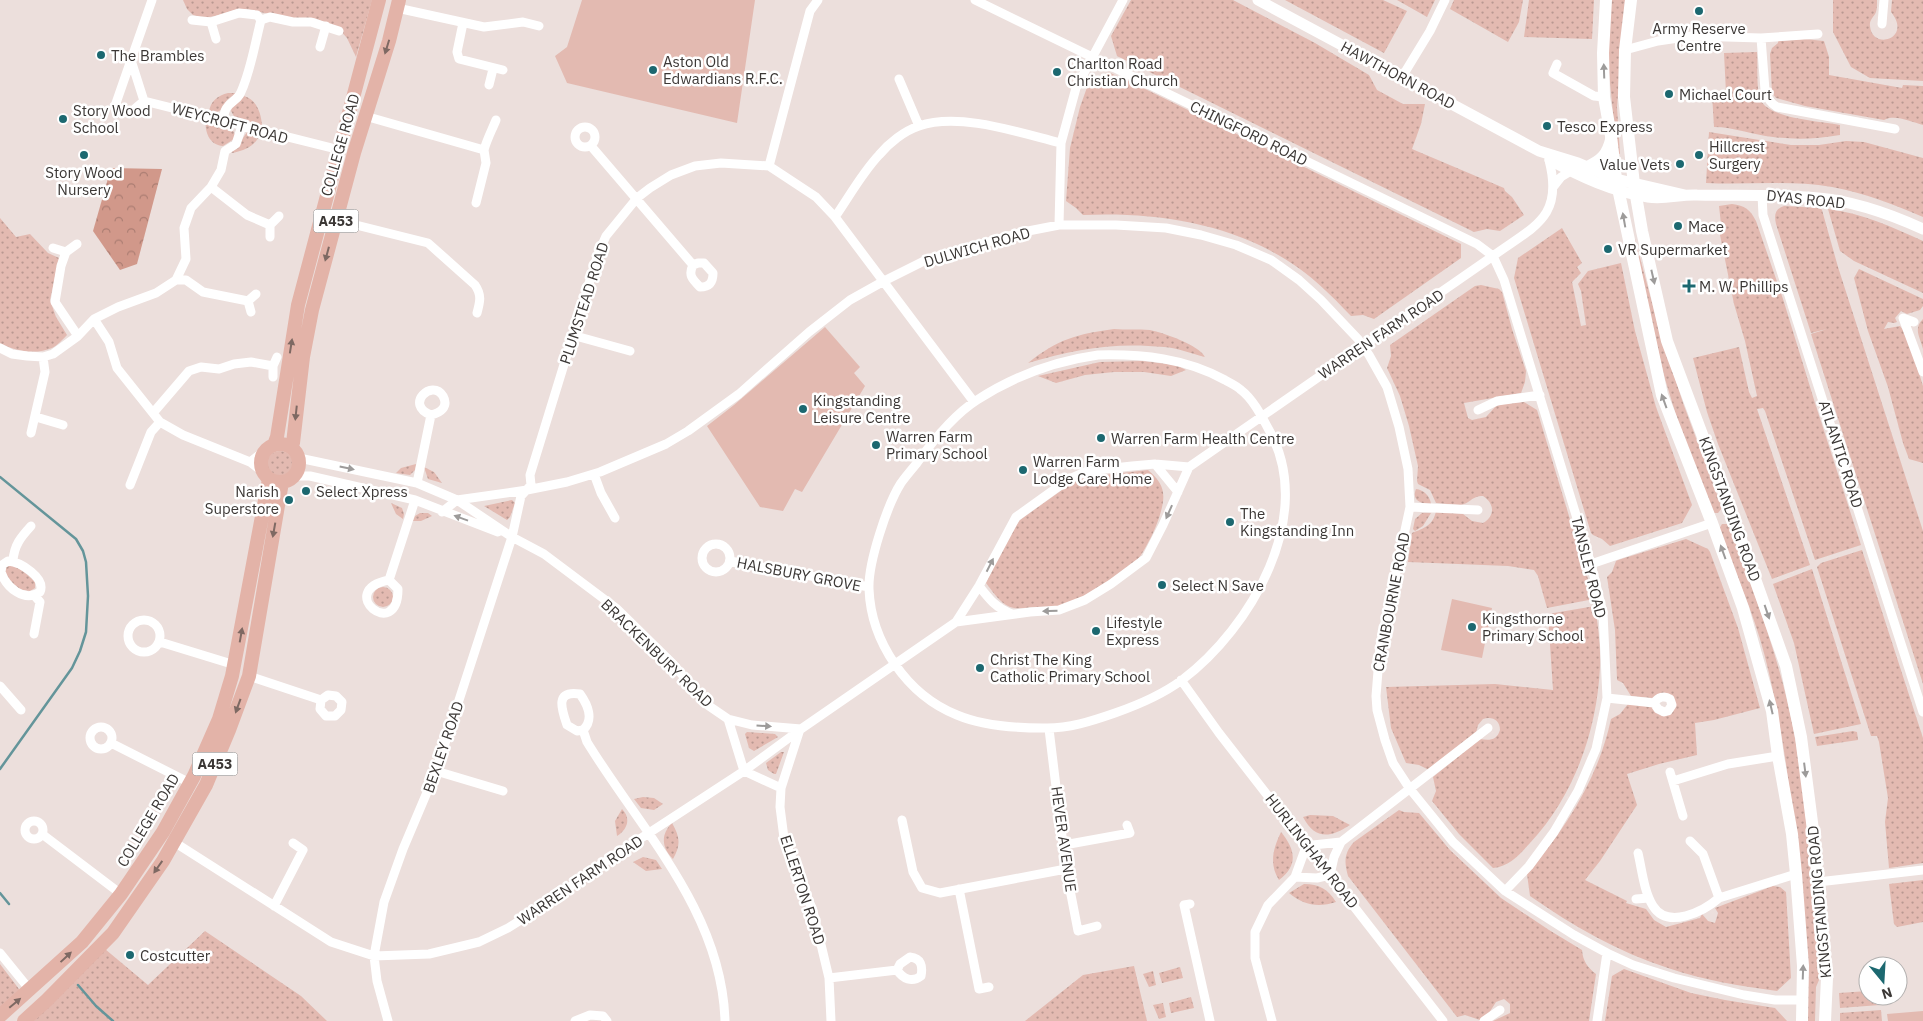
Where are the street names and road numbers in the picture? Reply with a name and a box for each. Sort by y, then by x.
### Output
street label: HAWTHORN ROAD [1338,37,1458,113]
street label: COLLEGE ROAD [316,92,364,198]
street label: CHINGFORD ROAD [1187,96,1311,170]
street label: WEYCROFT ROAD [170,98,290,148]
street label: DYAS ROAD [1766,185,1846,213]
road number: A453 [314,210,358,232]
street label: DULWICH ROAD [922,223,1032,271]
street label: PLUMSTEAD ROAD [555,240,613,366]
street label: WARREN FARM ROAD [1315,285,1447,383]
street label: ATLANTIC ROAD [1815,398,1867,510]
street label: KINGSTANDING ROAD [1695,434,1765,584]
street label: TANSLEY ROAD [1567,514,1611,620]
street label: CRANBOURNE ROAD [1368,531,1414,673]
street label: HALSBURY GROVE [735,553,863,595]
street label: BRACKENBURY ROAD [597,595,717,711]
street label: BEXLEY ROAD [418,699,468,795]
road number: A453 [192,752,238,776]
street label: COLLEGE ROAD [113,770,183,870]
street label: HEVER AVENUE [1047,785,1081,893]
street label: HURLINGHAM ROAD [1261,790,1363,912]
street label: KINGSTANDING ROAD [1803,825,1835,979]
street label: WARREN FARM ROAD [514,831,646,929]
street label: ELLERTON ROAD [776,833,830,947]

